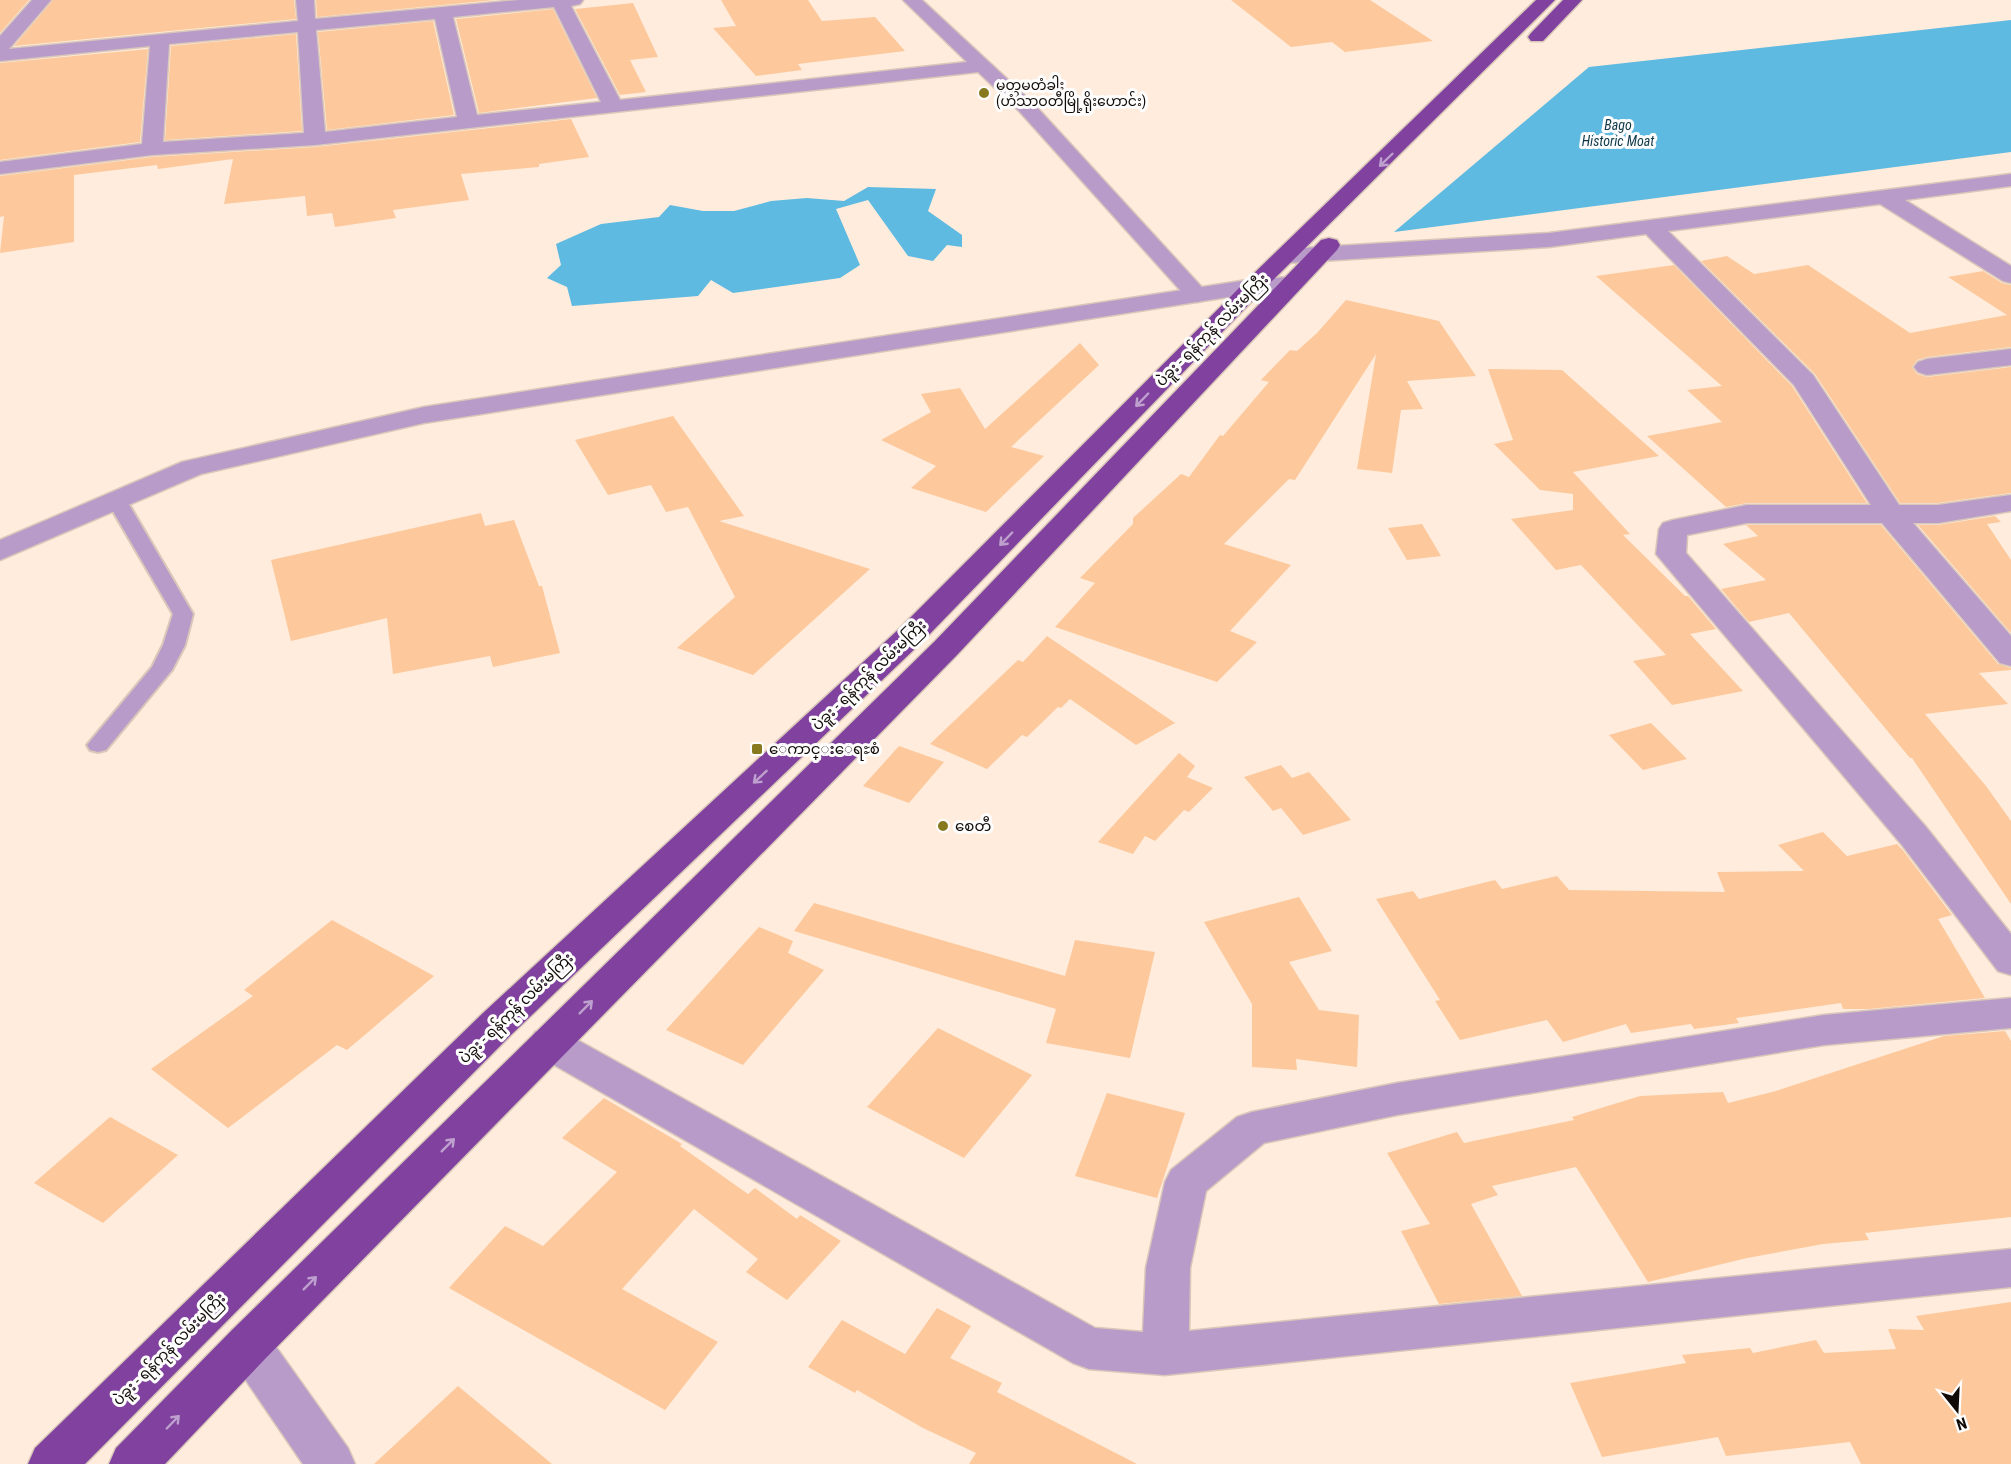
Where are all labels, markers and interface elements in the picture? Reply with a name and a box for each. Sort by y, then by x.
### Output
place label: မုတ္တမတံခါး (ဟံသာဝတီမြို့ရိုးဟောင်း) [996,75,1146,113]
marker: မုတ္တမတံခါး (ဟံသာဝတီမြို့ရိုးဟောင်း) [977,86,991,100]
water label: Bago Historic Moat [1582,117,1655,149]
one-way arrow [1378,152,1393,167]
street label: ပဲခူး - ရန်ကုန် လမ်းမကြီး [1151,269,1274,392]
one-way arrow [1135,392,1150,407]
one-way arrow [998,532,1013,547]
street label: ပဲခူး - ရန်ကုန် လမ်းမကြီး [808,615,932,736]
place label: ေကာင္းေရႊစံ [769,740,880,761]
marker: ေကာင္းေရႊစံ [750,742,764,756]
one-way arrow [753,770,768,784]
place label: စေတီ [955,816,991,835]
marker: စေတီ [936,819,950,833]
street label: ပဲခူး - ရန်ကုန် လမ်းမကြီး [455,948,579,1069]
one-way arrow [578,1000,593,1015]
one-way arrow [440,1137,455,1152]
one-way arrow [302,1275,317,1290]
street label: ပဲခူး - ရန်ကုန် လမ်းမကြီး [108,1288,231,1411]
north arrow [1927,1380,1987,1440]
text: N [1954,1413,1969,1434]
one-way arrow [166,1414,180,1429]

